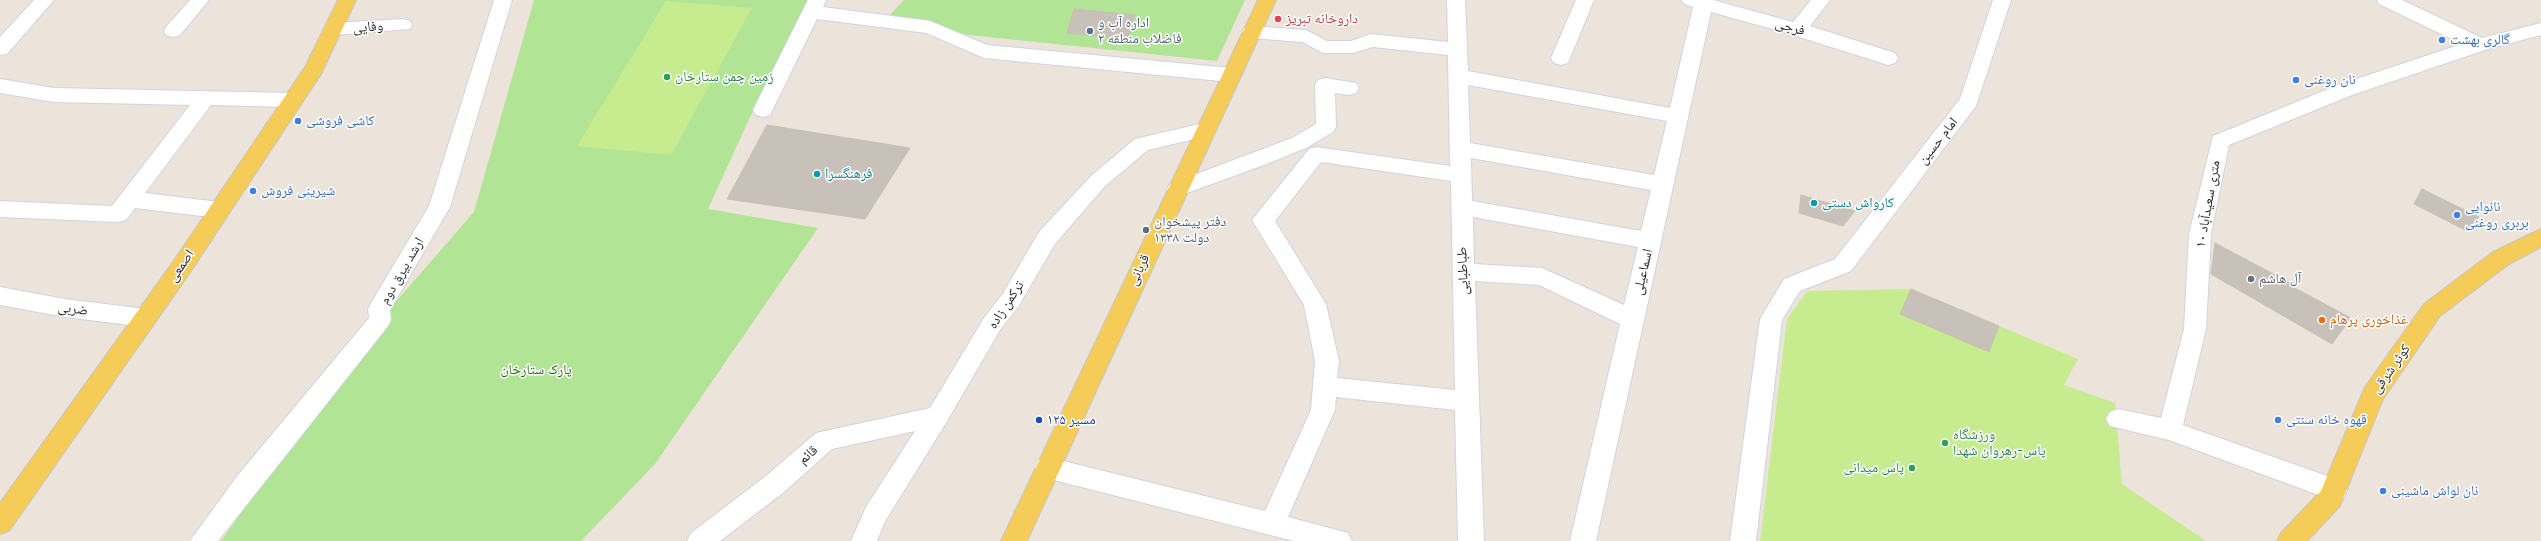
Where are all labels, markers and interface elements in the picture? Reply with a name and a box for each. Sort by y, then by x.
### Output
place label: داروخانه تبریز [1286,11,1358,27]
marker: داروخانه تبریز [1273,14,1283,24]
place label: اداره آب و فاضلاب منطقه ۲ [1098,15,1182,48]
street label: فرجی [1773,15,1807,39]
street label: وفایی [352,18,384,36]
marker: اداره آب و فاضلاب منطقه ۲ [1085,26,1095,36]
place label: گالری بهشت [2450,32,2510,48]
marker: گالری بهشت [2437,35,2447,45]
place label: زمین چمن ستارخان [675,69,774,85]
marker: زمین چمن ستارخان [662,72,672,82]
place label: نان روغنی [2304,72,2356,88]
marker: نان روغنی [2291,75,2301,85]
place label: کاشی فروشی [306,113,375,129]
street label: امام حسین [1914,114,1962,168]
marker: کاشی فروشی [293,116,303,126]
street label: ۱۰ متری سعیدآباد [2192,159,2224,249]
place label: فرهنگسرا [825,166,872,182]
marker: فرهنگسرا [812,169,822,179]
place label: شیرینی فروش [261,183,335,199]
marker: شیرینی فروش [248,186,258,196]
place label: کارواش دستی [1822,195,1894,211]
marker: کارواش دستی [1809,198,1819,208]
place label: نانوایی بربری روغنی [2465,199,2529,232]
marker: نانوایی بربری روغنی [2452,210,2462,220]
place label: دفتر پیشخوان دولت ۱۳۳۸ [1154,214,1226,246]
marker: دفتر پیشخوان دولت ۱۳۳۸ [1141,225,1151,235]
street label: ارشد بیرق دوم [376,235,428,307]
street label: اصمعی [164,247,198,285]
street label: طباطبایی [1454,247,1472,295]
street label: اسماعیلی [1630,247,1656,297]
street label: قربانی [1125,252,1153,288]
place label: آل هاشم [2259,271,2301,287]
marker: آل هاشم [2246,274,2256,284]
street label: ترکمن زاده [984,278,1028,332]
street label: ضربی [57,299,89,319]
place label: غذاخوری پرهام [2330,312,2408,328]
marker: غذاخوری پرهام [2317,315,2327,325]
street label: کوثر شرقی [2368,341,2414,397]
park label: پارک ستارخان [500,362,572,378]
place label: مسیر ۱۲۵ [1047,412,1096,428]
place label: قهوه خانه سنتی [2286,412,2367,428]
marker: مسیر ۱۲۵ [1034,415,1044,425]
marker: قهوه خانه سنتی [2273,415,2283,425]
place label: ورزشگاه پاس-رهروان شهدا [1953,427,2046,460]
marker: ورزشگاه پاس-رهروان شهدا [1940,438,1950,448]
street label: قائم [795,442,821,468]
place label: پاس میدانی [1843,460,1904,476]
marker: پاس میدانی [1907,463,1917,473]
place label: نان لواش ماشینی [2391,483,2478,499]
marker: نان لواش ماشینی [2378,486,2388,496]

